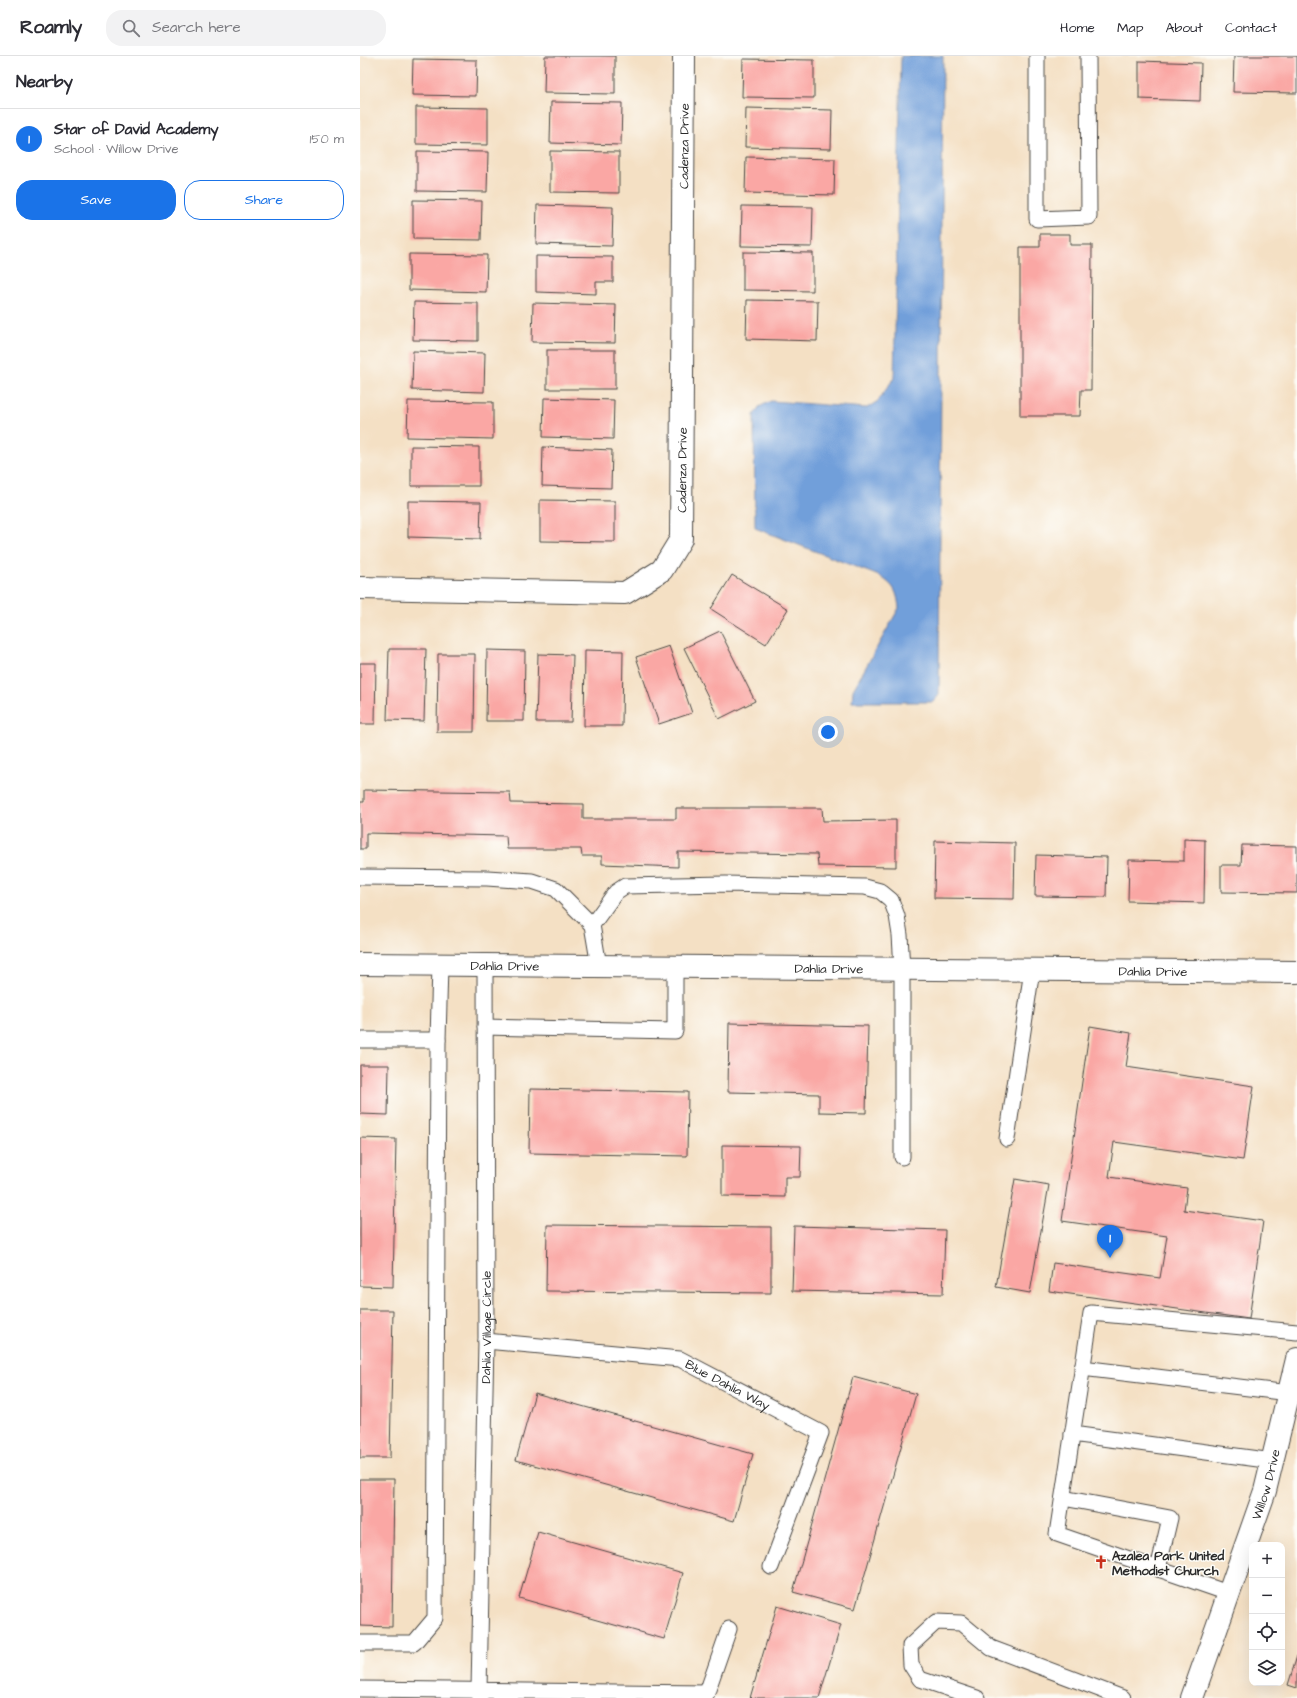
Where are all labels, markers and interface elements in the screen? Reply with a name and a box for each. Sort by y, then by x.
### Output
search box [106,10,386,46]
text: Roamly [20,14,82,41]
icon: search [120,17,142,39]
text: Search here [152,17,241,38]
text: Home [1060,18,1095,38]
text: Map [1117,18,1143,38]
text: About [1165,18,1203,38]
text: Contact [1225,18,1277,38]
text: Nearby [16,70,73,94]
street label: Cadenza Drive [675,103,694,189]
text: Star of David Academy [54,119,219,140]
text: 1 [28,130,30,148]
text: 150 m [310,130,344,148]
text: School · Willow Drive [54,140,179,158]
button: Save [16,180,176,220]
button: Share [184,180,344,220]
street label: Cadenza Drive [673,427,692,513]
your location [818,722,838,742]
street label: Dahlia Drive [471,957,539,976]
street label: Dahlia Drive [795,960,863,978]
street label: Dahlia Drive [1119,962,1187,981]
pin: 1 [1097,1225,1123,1258]
street label: Dahlia Village Circle [477,1271,497,1384]
street label: Blue Dahlia Way [682,1355,773,1416]
street label: Willow Drive [1248,1447,1285,1522]
map controls [1249,1542,1285,1686]
button: + [1249,1542,1285,1578]
place label: Azalea Park United Methodist Church [1112,1547,1225,1580]
church icon: Azalea Park United Methodist Church [1093,1554,1109,1570]
button: − [1249,1578,1285,1614]
button: locate [1249,1614,1285,1650]
button: layers [1249,1650,1285,1686]

